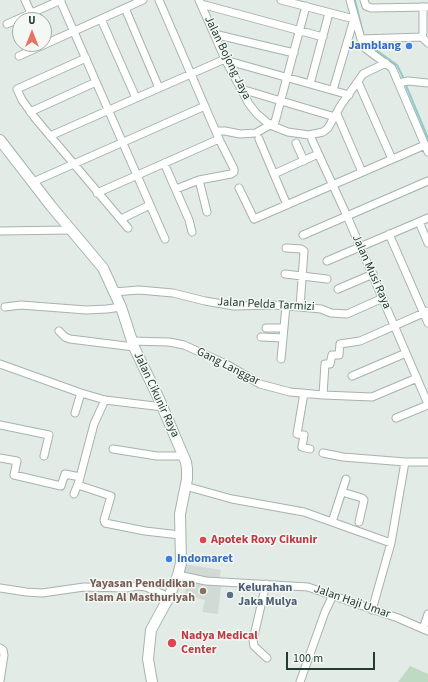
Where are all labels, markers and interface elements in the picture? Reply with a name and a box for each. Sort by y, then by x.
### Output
north arrow [12,12,52,52]
text: U [28,13,36,28]
street label: Jalan Bojong Jaya [201,14,253,102]
place label: Jamblang [348,39,401,53]
marker: Jamblang [404,41,414,51]
street label: Jalan Musi Raya [348,233,394,311]
street label: Jalan Pelda Tarmizi [217,295,315,315]
street label: Gang Langgar [194,345,262,389]
street label: Jalan Cikunir Raya [130,350,182,440]
place label: Apotek Roxy Cikunir [211,533,317,547]
marker: Apotek Roxy Cikunir [198,535,208,545]
place label: Indomaret [177,552,233,566]
marker: Indomaret [164,554,174,564]
place label: Yayasan Pendidikan Islam Al Masthuriyah [85,577,195,605]
place label: Kelurahan Jaka Mulya [238,581,297,609]
street label: Jalan Haji Umar [312,582,392,622]
marker: Yayasan Pendidikan Islam Al Masthuriyah [198,586,208,596]
marker: Kelurahan Jaka Mulya [225,590,235,600]
place label: Nadya Medical Center [181,629,258,657]
marker: Nadya Medical Center [166,637,178,649]
scale bar [288,644,377,670]
text: 100 m [293,650,323,667]

